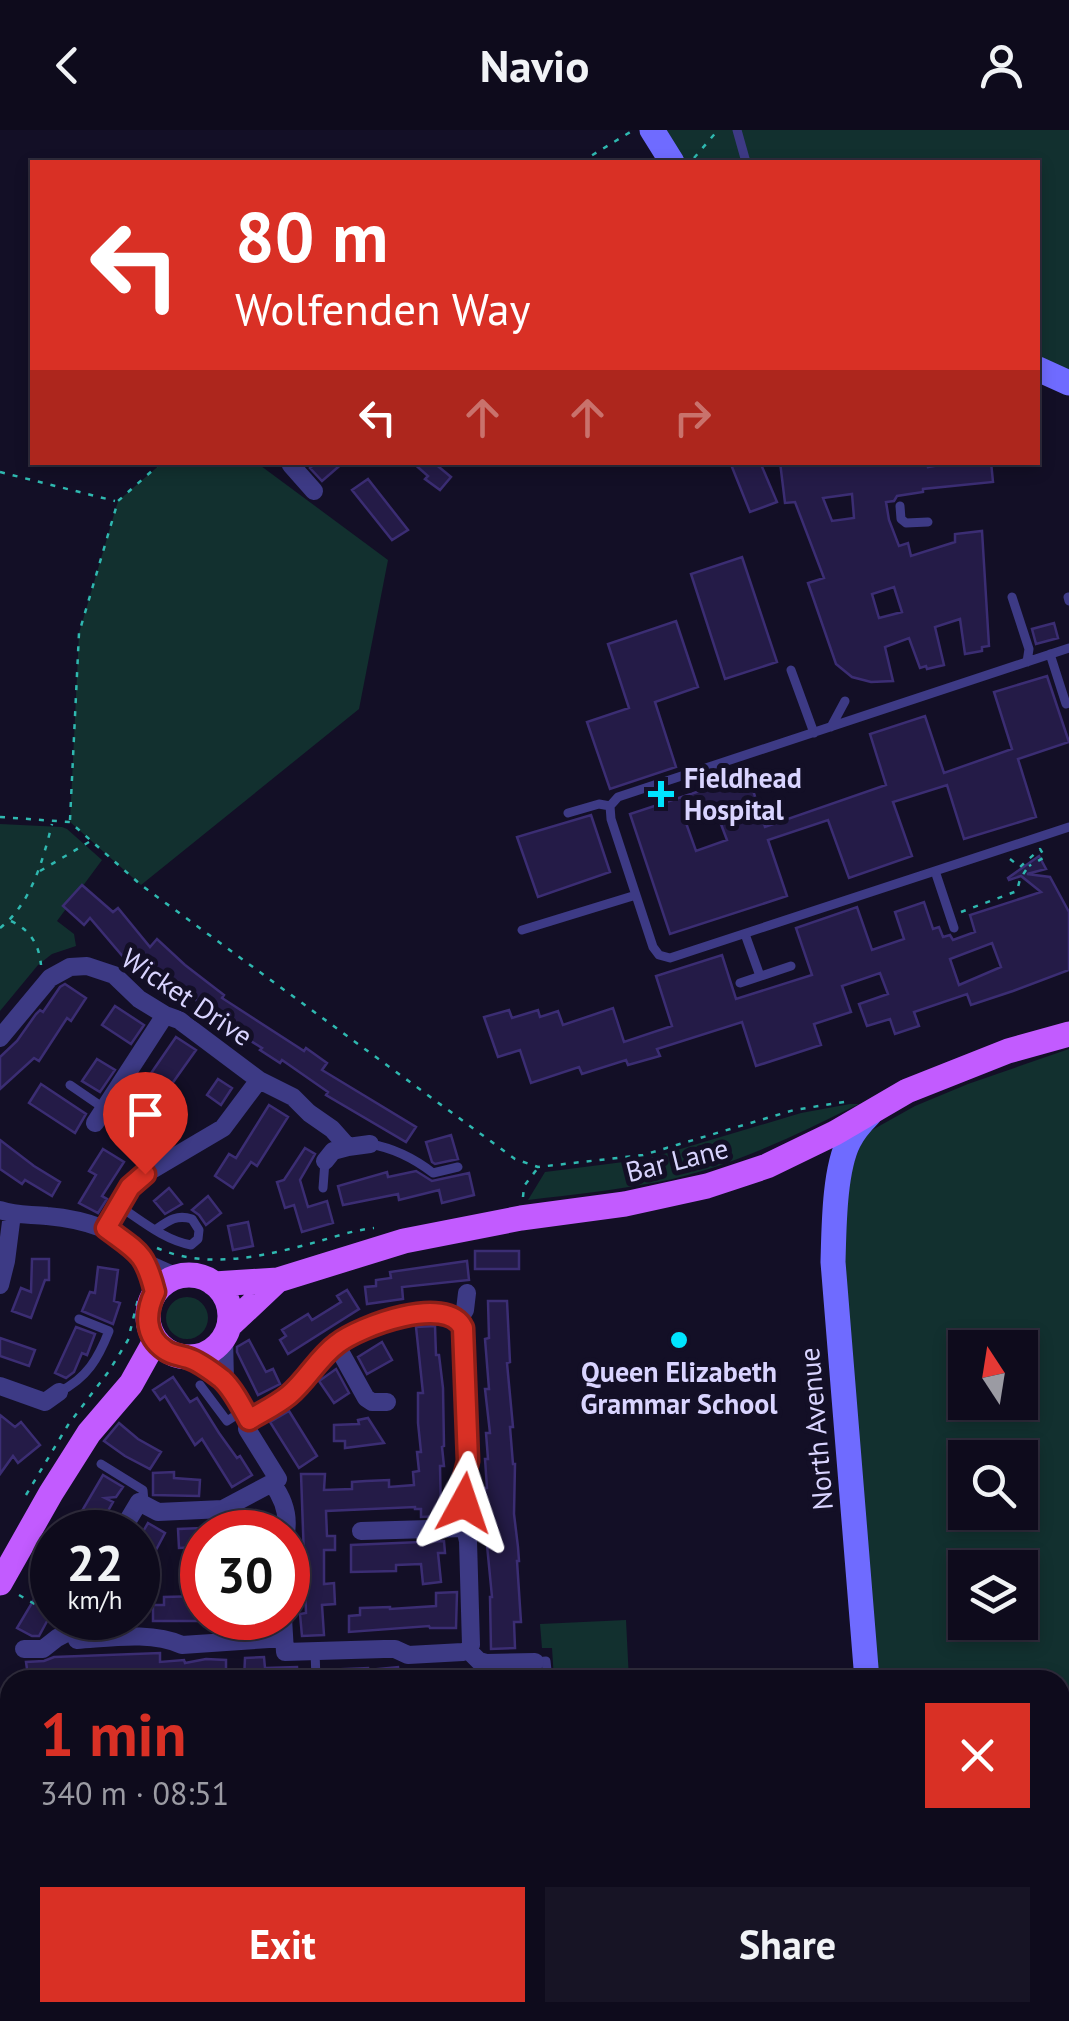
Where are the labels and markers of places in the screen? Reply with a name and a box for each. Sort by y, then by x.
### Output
place label: Fieldhead Hospital [684,759,802,828]
marker: Fieldhead Hospital [648,781,674,807]
pin [103,1072,188,1175]
marker: Queen Elizabeth Grammar School [668,1329,690,1351]
place label: Queen Elizabeth Grammar School [580,1353,778,1422]

